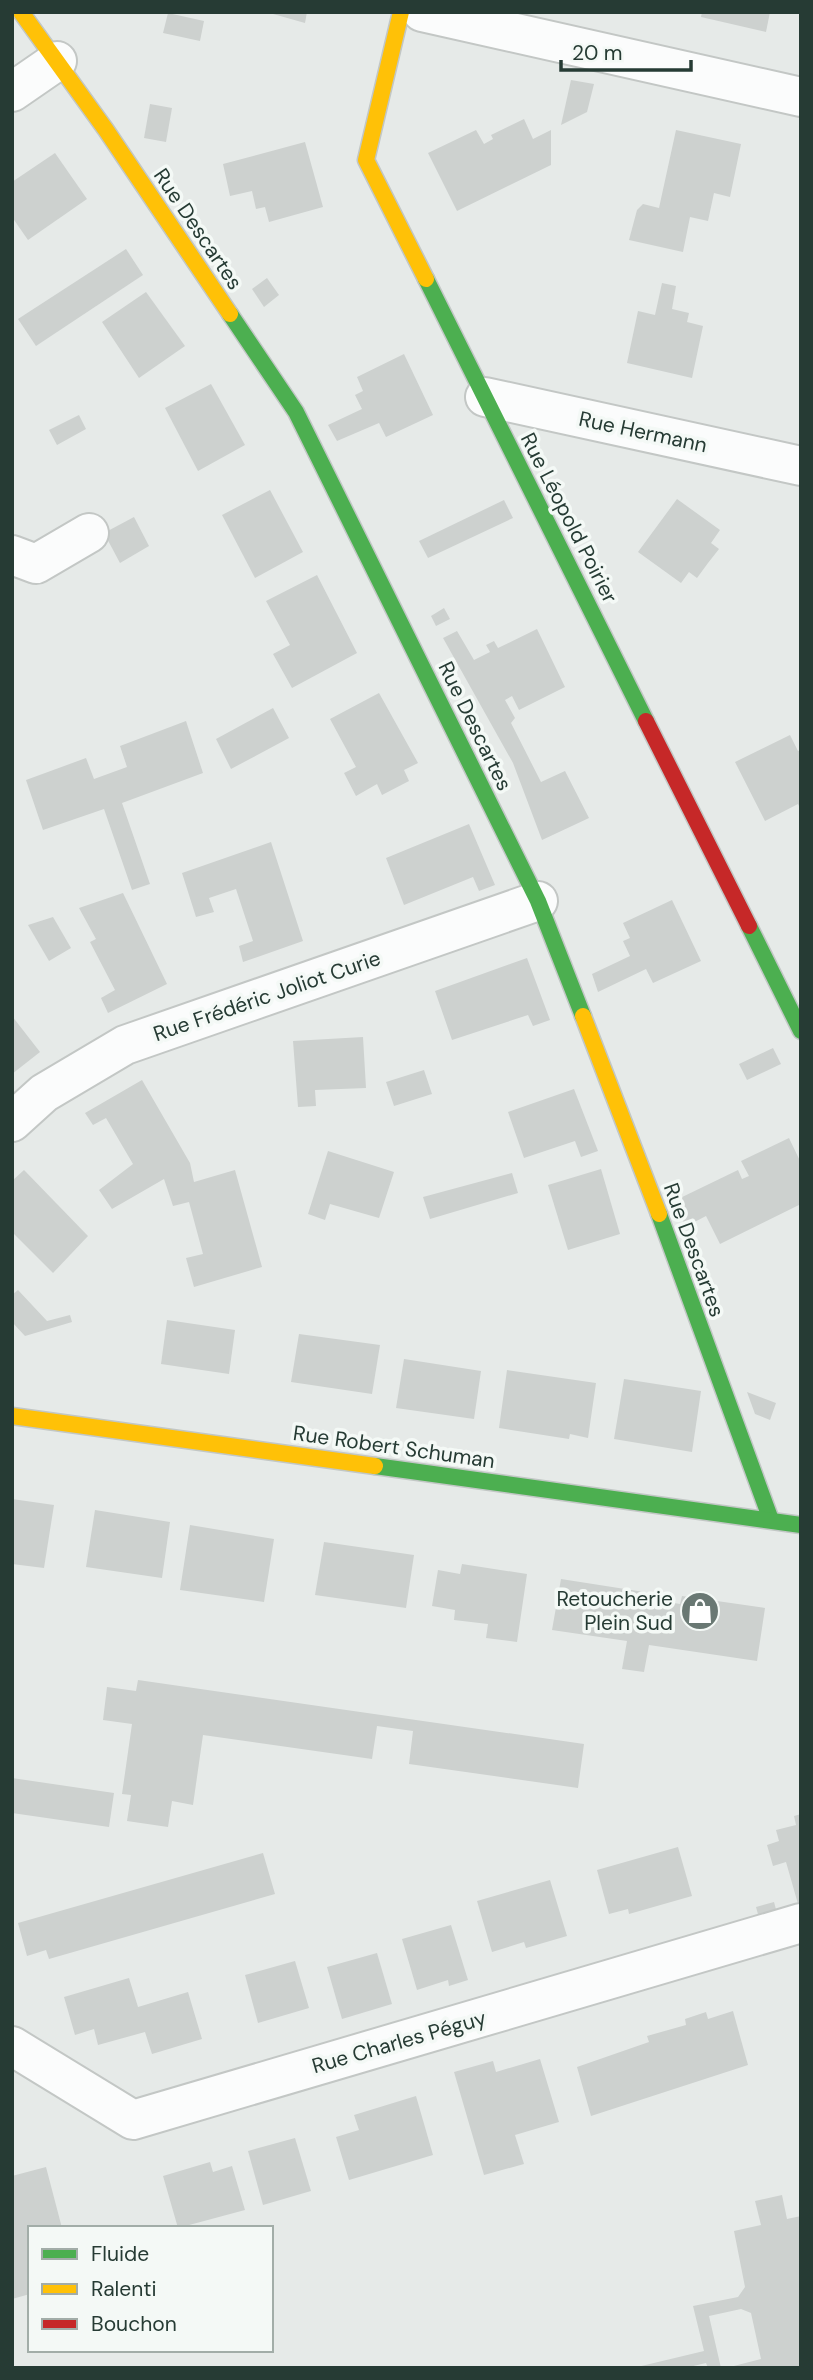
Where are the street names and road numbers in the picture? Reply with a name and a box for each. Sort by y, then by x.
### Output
street label: Rue Descartes [147,163,249,295]
street label: Rue Hermann [576,405,710,459]
street label: Rue Léopold Poirier [514,428,624,608]
street label: Rue Descartes [432,657,518,795]
street label: Rue Frédéric Joliot Curie [150,944,384,1048]
street label: Rue Descartes [657,1179,731,1321]
street label: Rue Robert Schuman [291,1419,497,1475]
street label: Rue Charles Péguy [309,2004,490,2080]

